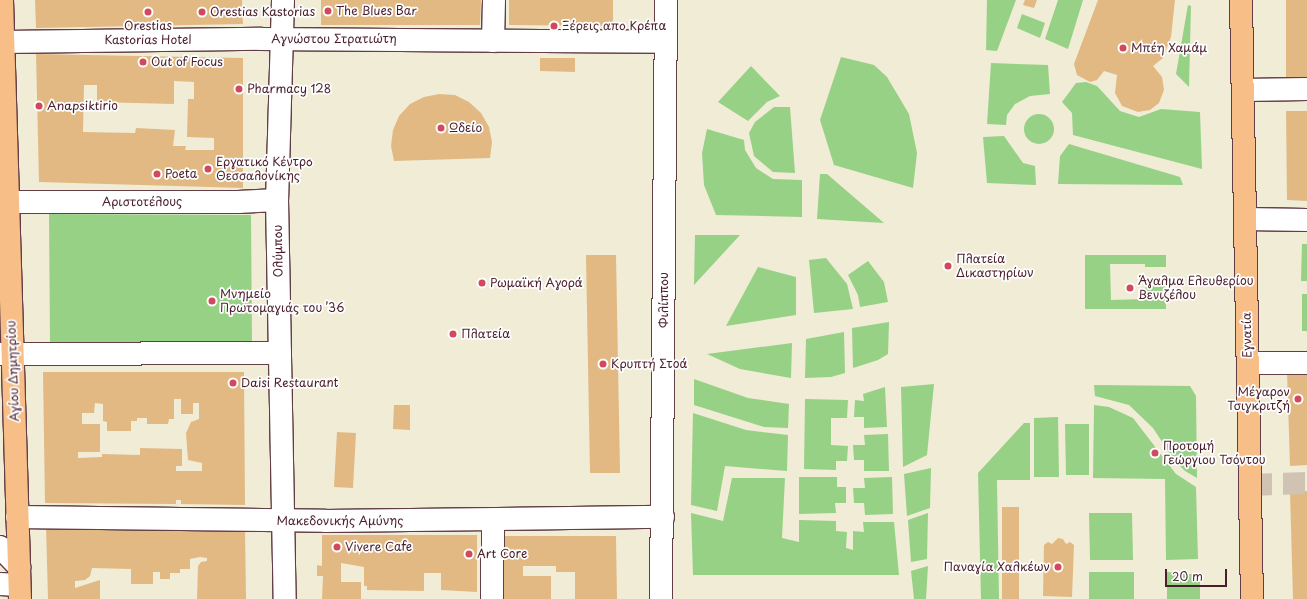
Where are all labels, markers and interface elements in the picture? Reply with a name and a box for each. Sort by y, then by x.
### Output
place label: The Blues Bar [336,4,417,18]
place label: Orestias Kastorias [210,5,315,19]
marker: The Blues Bar [323,6,333,16]
marker: Orestias Kastorias Hotel [143,7,153,17]
marker: Orestias Kastorias [197,7,207,17]
place label: Orestias Kastorias Hotel [104,19,192,47]
place label: Ξέρεις απο Κρέπα [562,19,667,33]
marker: Ξέρεις απο Κρέπα [549,21,559,31]
street label: Αγνώστου Στρατιώτη [271,32,397,46]
place label: Μπέη Χαμάμ [1131,41,1208,55]
marker: Μπέη Χαμάμ [1118,43,1128,53]
place label: Out of Focus [151,55,223,69]
marker: Out of Focus [138,57,148,67]
place label: Pharmacy 128 [247,82,332,96]
marker: Pharmacy 128 [234,84,244,94]
place label: Anapsiktirio [47,99,118,113]
marker: Anapsiktirio [34,101,44,111]
place label: Ωδείο [449,121,482,135]
marker: Ωδείο [436,123,446,133]
place label: Εργατικό Κέντρο Θεσσαλονίκης [216,155,313,183]
marker: Εργατικό Κέντρο Θεσσαλονίκης [203,164,213,174]
place label: Poeta [165,167,197,181]
marker: Poeta [152,169,162,179]
street label: Αριστοτέλους [102,195,182,209]
street label: Ολύμπου [270,225,286,277]
place label: Πλατεία Δικαστηρίων [956,252,1034,280]
marker: Πλατεία Δικαστηρίων [943,261,953,271]
street label: Φιλίππου [657,272,671,328]
place label: Άγαλμα Ελευθερίου Βενιζέλου [1138,274,1254,302]
place label: Ρωμαϊκή Αγορά [490,276,583,290]
marker: Ρωμαϊκή Αγορά [477,278,487,288]
marker: Άγαλμα Ελευθερίου Βενιζέλου [1125,283,1135,293]
place label: Μνημείο Πρωτομαγιάς του ’36 [220,287,346,315]
marker: Μνημείο Πρωτομαγιάς του ’36 [207,296,217,306]
street label: Εγνατία [1239,312,1255,358]
street label: Αγίου Δημητρίου [4,320,22,422]
place label: Πλατεία [461,327,510,341]
marker: Πλατεία [448,329,458,339]
place label: Κρυπτή Στοά [611,357,687,371]
marker: Κρυπτή Στοά [598,359,608,369]
place label: Daisi Restaurant [241,376,338,390]
marker: Daisi Restaurant [228,378,238,388]
place label: Μέγαρον Τσιγκριτζή [1227,385,1290,413]
marker: Μέγαρον Τσιγκριτζή [1293,394,1303,404]
place label: Προτομή Γεώργιου Τσόντου [1163,439,1266,467]
marker: Προτομή Γεώργιου Τσόντου [1150,448,1160,458]
street label: Μακεδονικής Αμύνης [276,514,404,528]
place label: Vivere Cafe [345,540,412,554]
marker: Vivere Cafe [332,542,342,552]
place label: Art Core [477,547,528,561]
marker: Art Core [464,549,474,559]
place label: Παναγία Χαλκέων [944,560,1050,574]
scale bar [1167,561,1229,587]
marker: Παναγία Χαλκέων [1053,562,1063,572]
text: 20 m [1172,567,1203,585]

